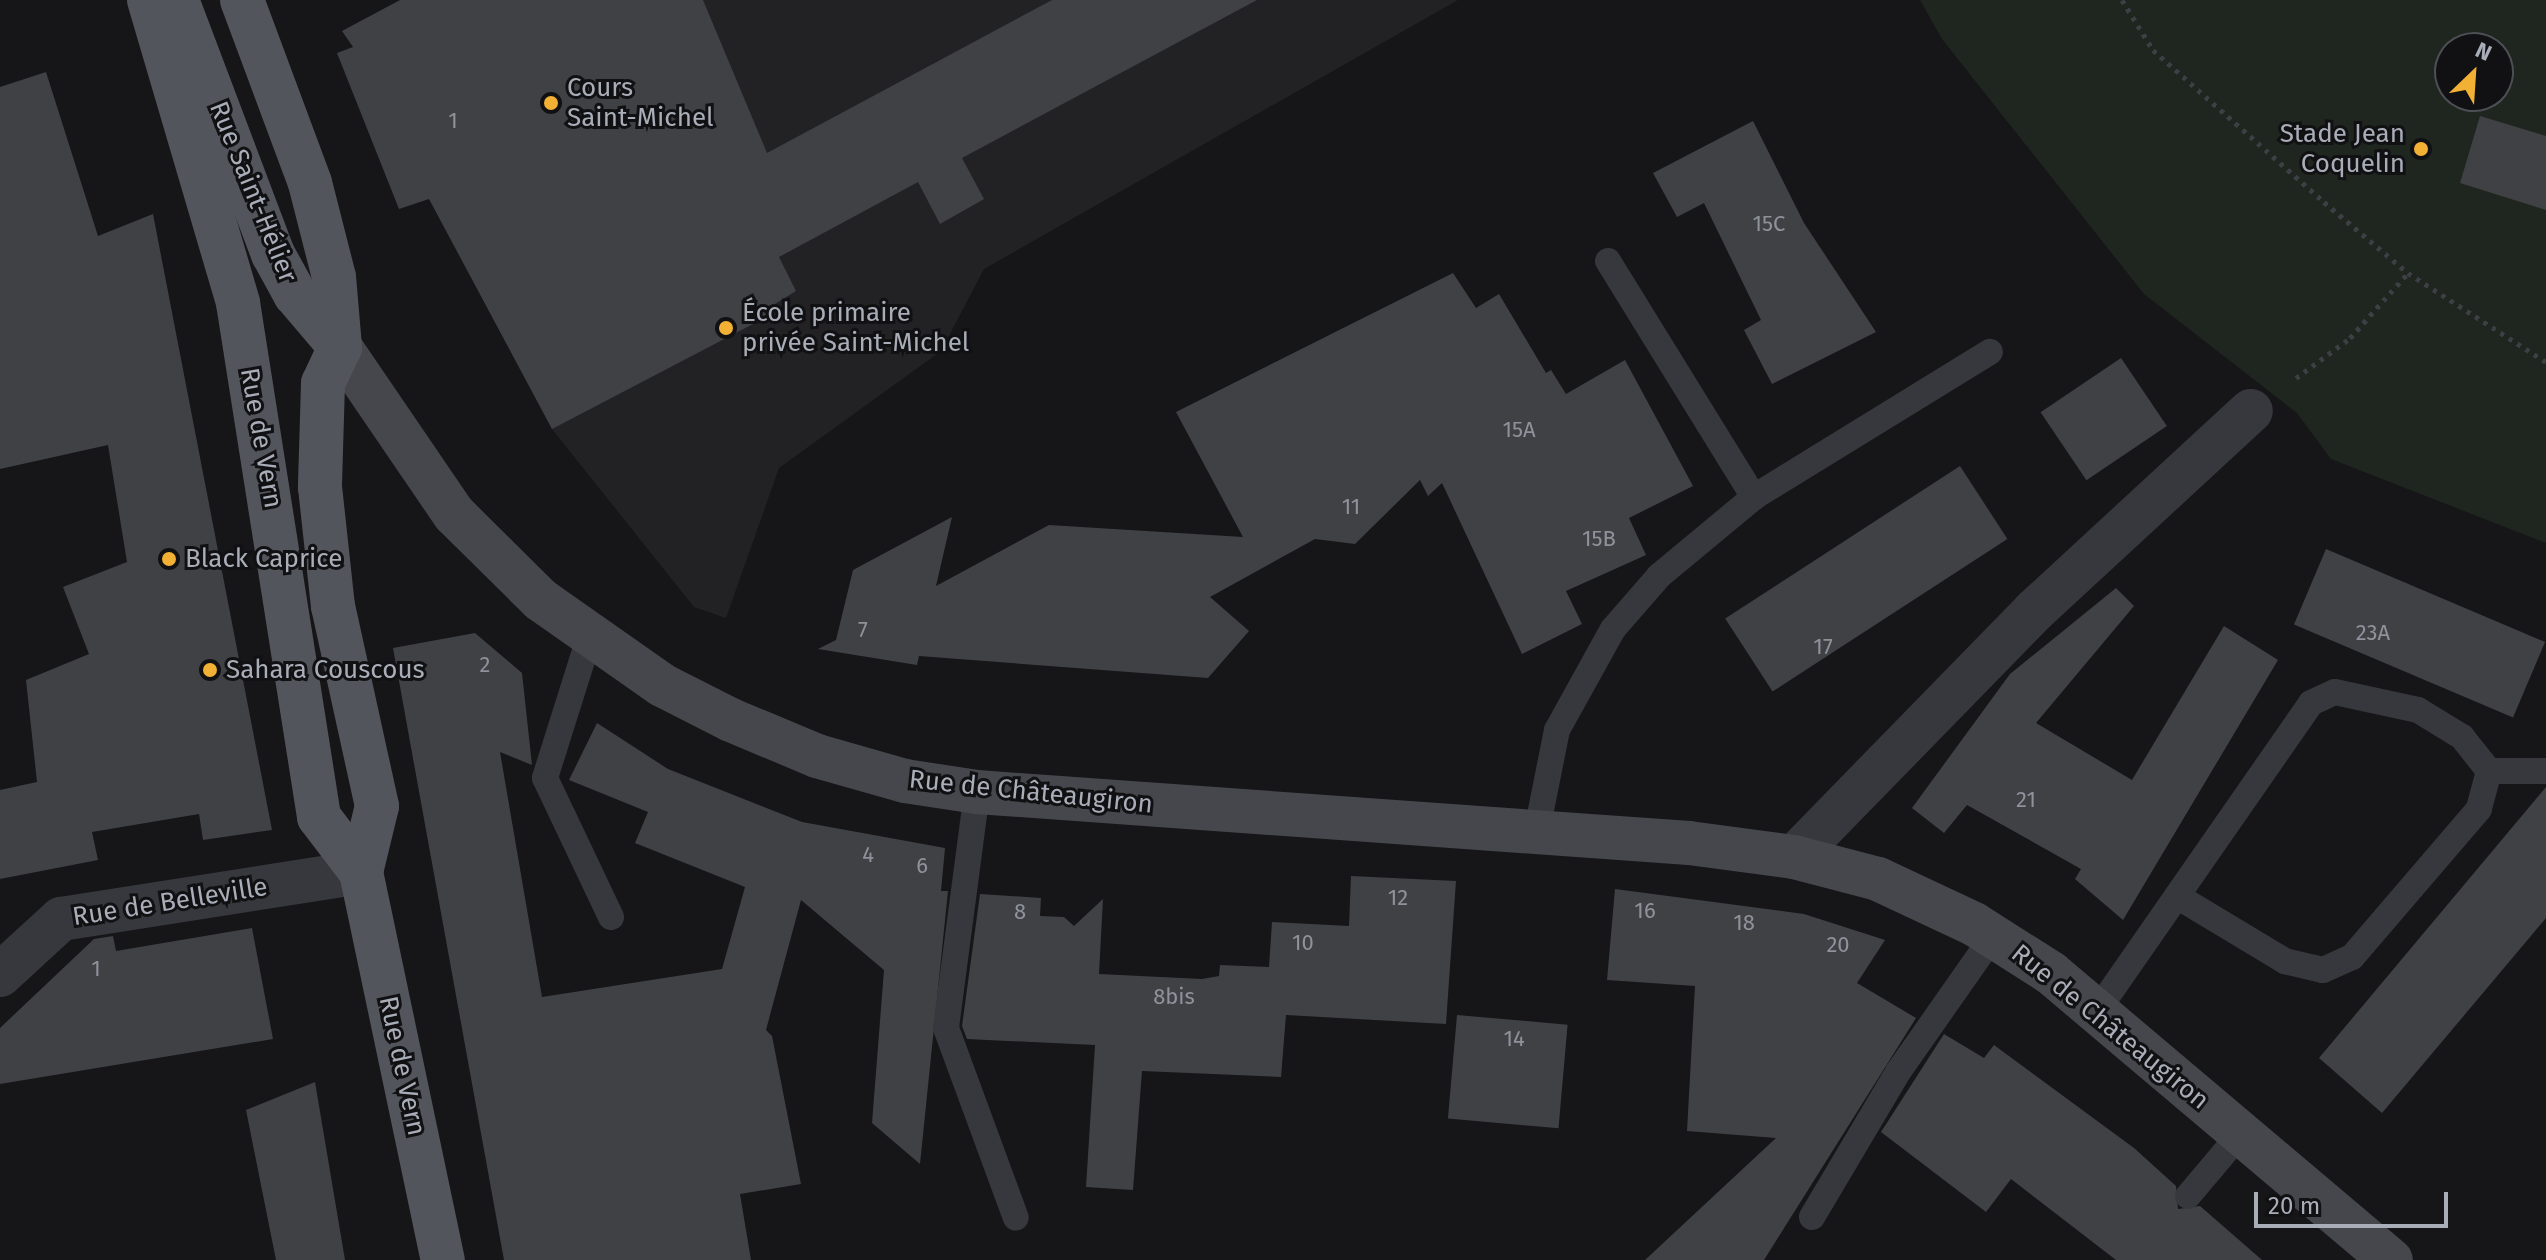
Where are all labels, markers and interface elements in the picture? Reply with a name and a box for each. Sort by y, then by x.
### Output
north arrow [2434,32,2514,112]
text: N [2471,36,2496,67]
place label: Cours Saint-Michel [567,72,714,134]
marker: Cours Saint-Michel [542,94,560,112]
street label: Rue Saint-Hélier [202,97,304,287]
house number: 1 [448,108,458,134]
place label: Stade Jean Coquelin [2280,118,2405,180]
marker: Stade Jean Coquelin [2412,140,2430,158]
house number: 15C [1753,211,1785,237]
place label: École primaire privée Saint-Michel [742,297,969,358]
marker: École primaire privée Saint-Michel [717,319,735,337]
street label: Rue de Vern [233,365,289,511]
house number: 15A [1502,417,1536,443]
house number: 11 [1342,494,1360,520]
house number: 15B [1582,526,1616,552]
place label: Black Caprice [185,543,342,575]
marker: Black Caprice [160,550,178,568]
house number: 7 [858,617,868,643]
house number: 23A [2356,620,2390,646]
house number: 17 [1813,634,1833,660]
house number: 2 [480,652,490,678]
place label: Sahara Couscous [226,654,425,686]
marker: Sahara Couscous [201,661,219,679]
street label: Rue de Châteaugiron [908,764,1154,820]
house number: 21 [2016,787,2036,813]
house number: 4 [862,842,874,868]
house number: 6 [916,853,928,879]
street label: Rue de Belleville [70,871,270,933]
house number: 12 [1388,885,1408,911]
house number: 16 [1634,898,1656,924]
house number: 8 [1014,899,1026,925]
house number: 18 [1733,910,1755,936]
house number: 10 [1292,930,1314,956]
house number: 20 [1826,932,1850,958]
street label: Rue de Châteaugiron [2005,938,2215,1116]
house number: 1 [91,956,101,982]
house number: 8bis [1153,984,1195,1010]
street label: Rue de Vern [372,993,432,1139]
house number: 14 [1503,1026,1525,1052]
scale bar [2258,1176,2452,1226]
text: 20 m [2268,1192,2320,1220]

